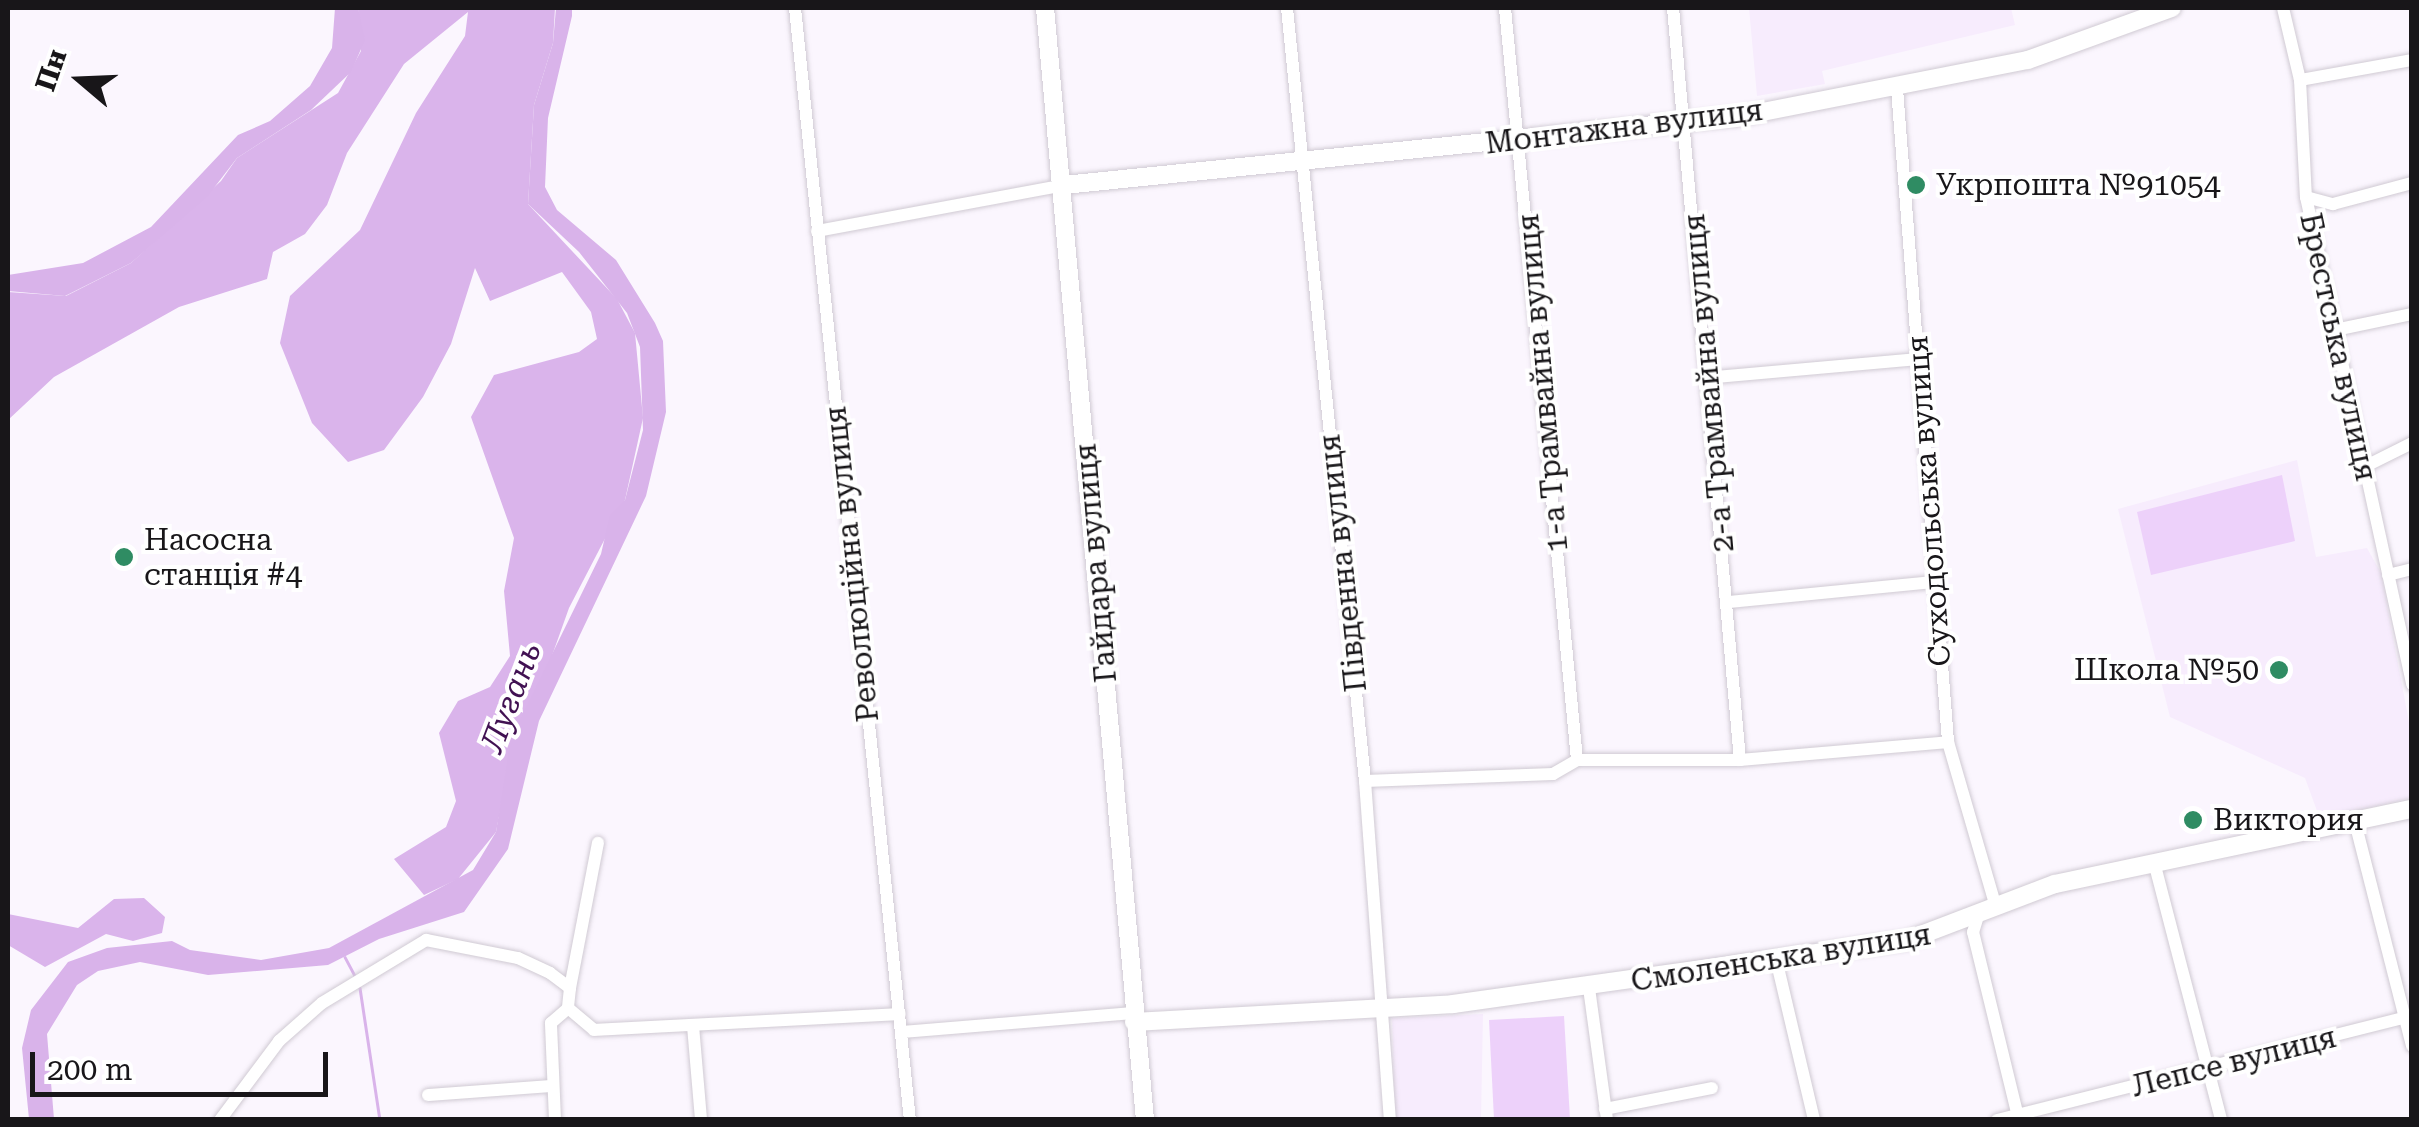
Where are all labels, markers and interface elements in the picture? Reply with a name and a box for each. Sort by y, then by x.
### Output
north arrow [30,30,130,130]
text: Пн [29,45,74,95]
street label: Монтажна вулиця [1483,92,1765,162]
place label: Укрпошта №91054 [1936,167,2220,203]
marker: Укрпошта №91054 [1905,174,1927,196]
street label: Брестська вулиця [2292,210,2384,484]
street label: 1-а Трамвайна вулиця [1510,212,1576,554]
street label: 2-а Трамвайна вулиця [1676,212,1742,554]
street label: Суходольська вулиця [1899,334,1959,668]
street label: Революційна вулиця [818,404,886,724]
street label: Південна вулиця [1312,432,1374,694]
street label: Гайдара вулиця [1068,442,1124,684]
place label: Насосна станція #4 [144,522,302,592]
marker: Насосна станція #4 [113,546,135,568]
water label: Лугань [473,637,549,757]
place label: Школа №50 [2074,652,2259,688]
marker: Школа №50 [2268,659,2290,681]
place label: Виктория [2213,802,2364,838]
marker: Виктория [2182,809,2204,831]
street label: Смоленська вулиця [1628,917,1934,999]
street label: Лепсе вулиця [2128,1019,2340,1105]
scale bar [35,1032,332,1094]
text: 200 m [47,1052,132,1087]

